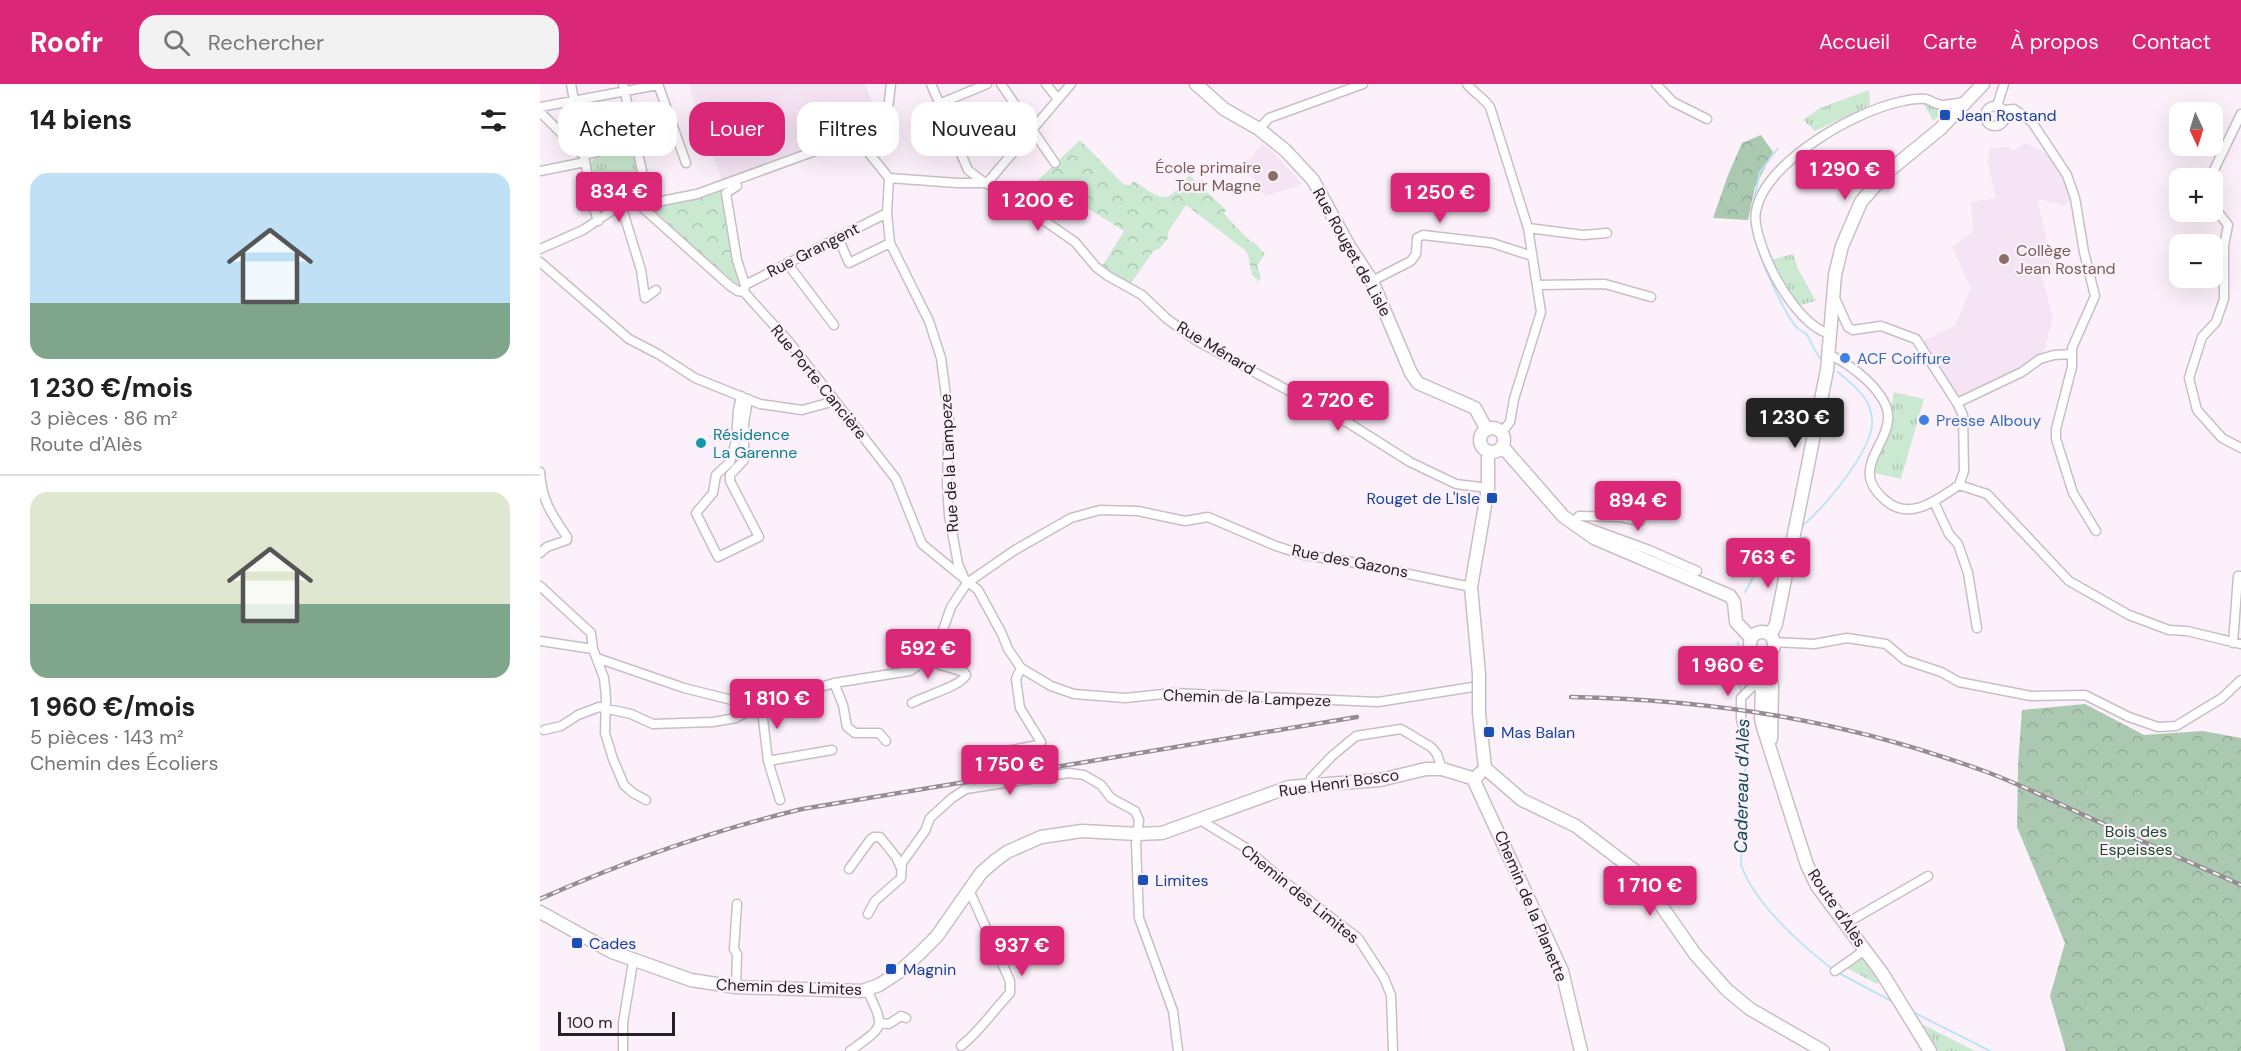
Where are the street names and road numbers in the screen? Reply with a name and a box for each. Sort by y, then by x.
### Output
street label: Rue Rouget de Lisle [1308,184,1396,320]
street label: Rue Grangent [763,218,863,282]
street label: Rue Ménard [1173,316,1259,380]
street label: Rue Porte Cancière [766,320,872,444]
street label: Rue de la Lampeze [935,393,963,533]
street label: Rue des Gazons [1290,539,1410,583]
street label: Chemin de la Lampeze [1163,685,1331,711]
street label: Rue Henri Bosco [1278,764,1400,802]
street label: Chemin de la Planette [1490,827,1572,985]
street label: Chemin des Limites [1237,840,1363,948]
street label: Route d'Alès [1803,865,1871,951]
street label: Chemin des Limites [716,974,862,1000]

